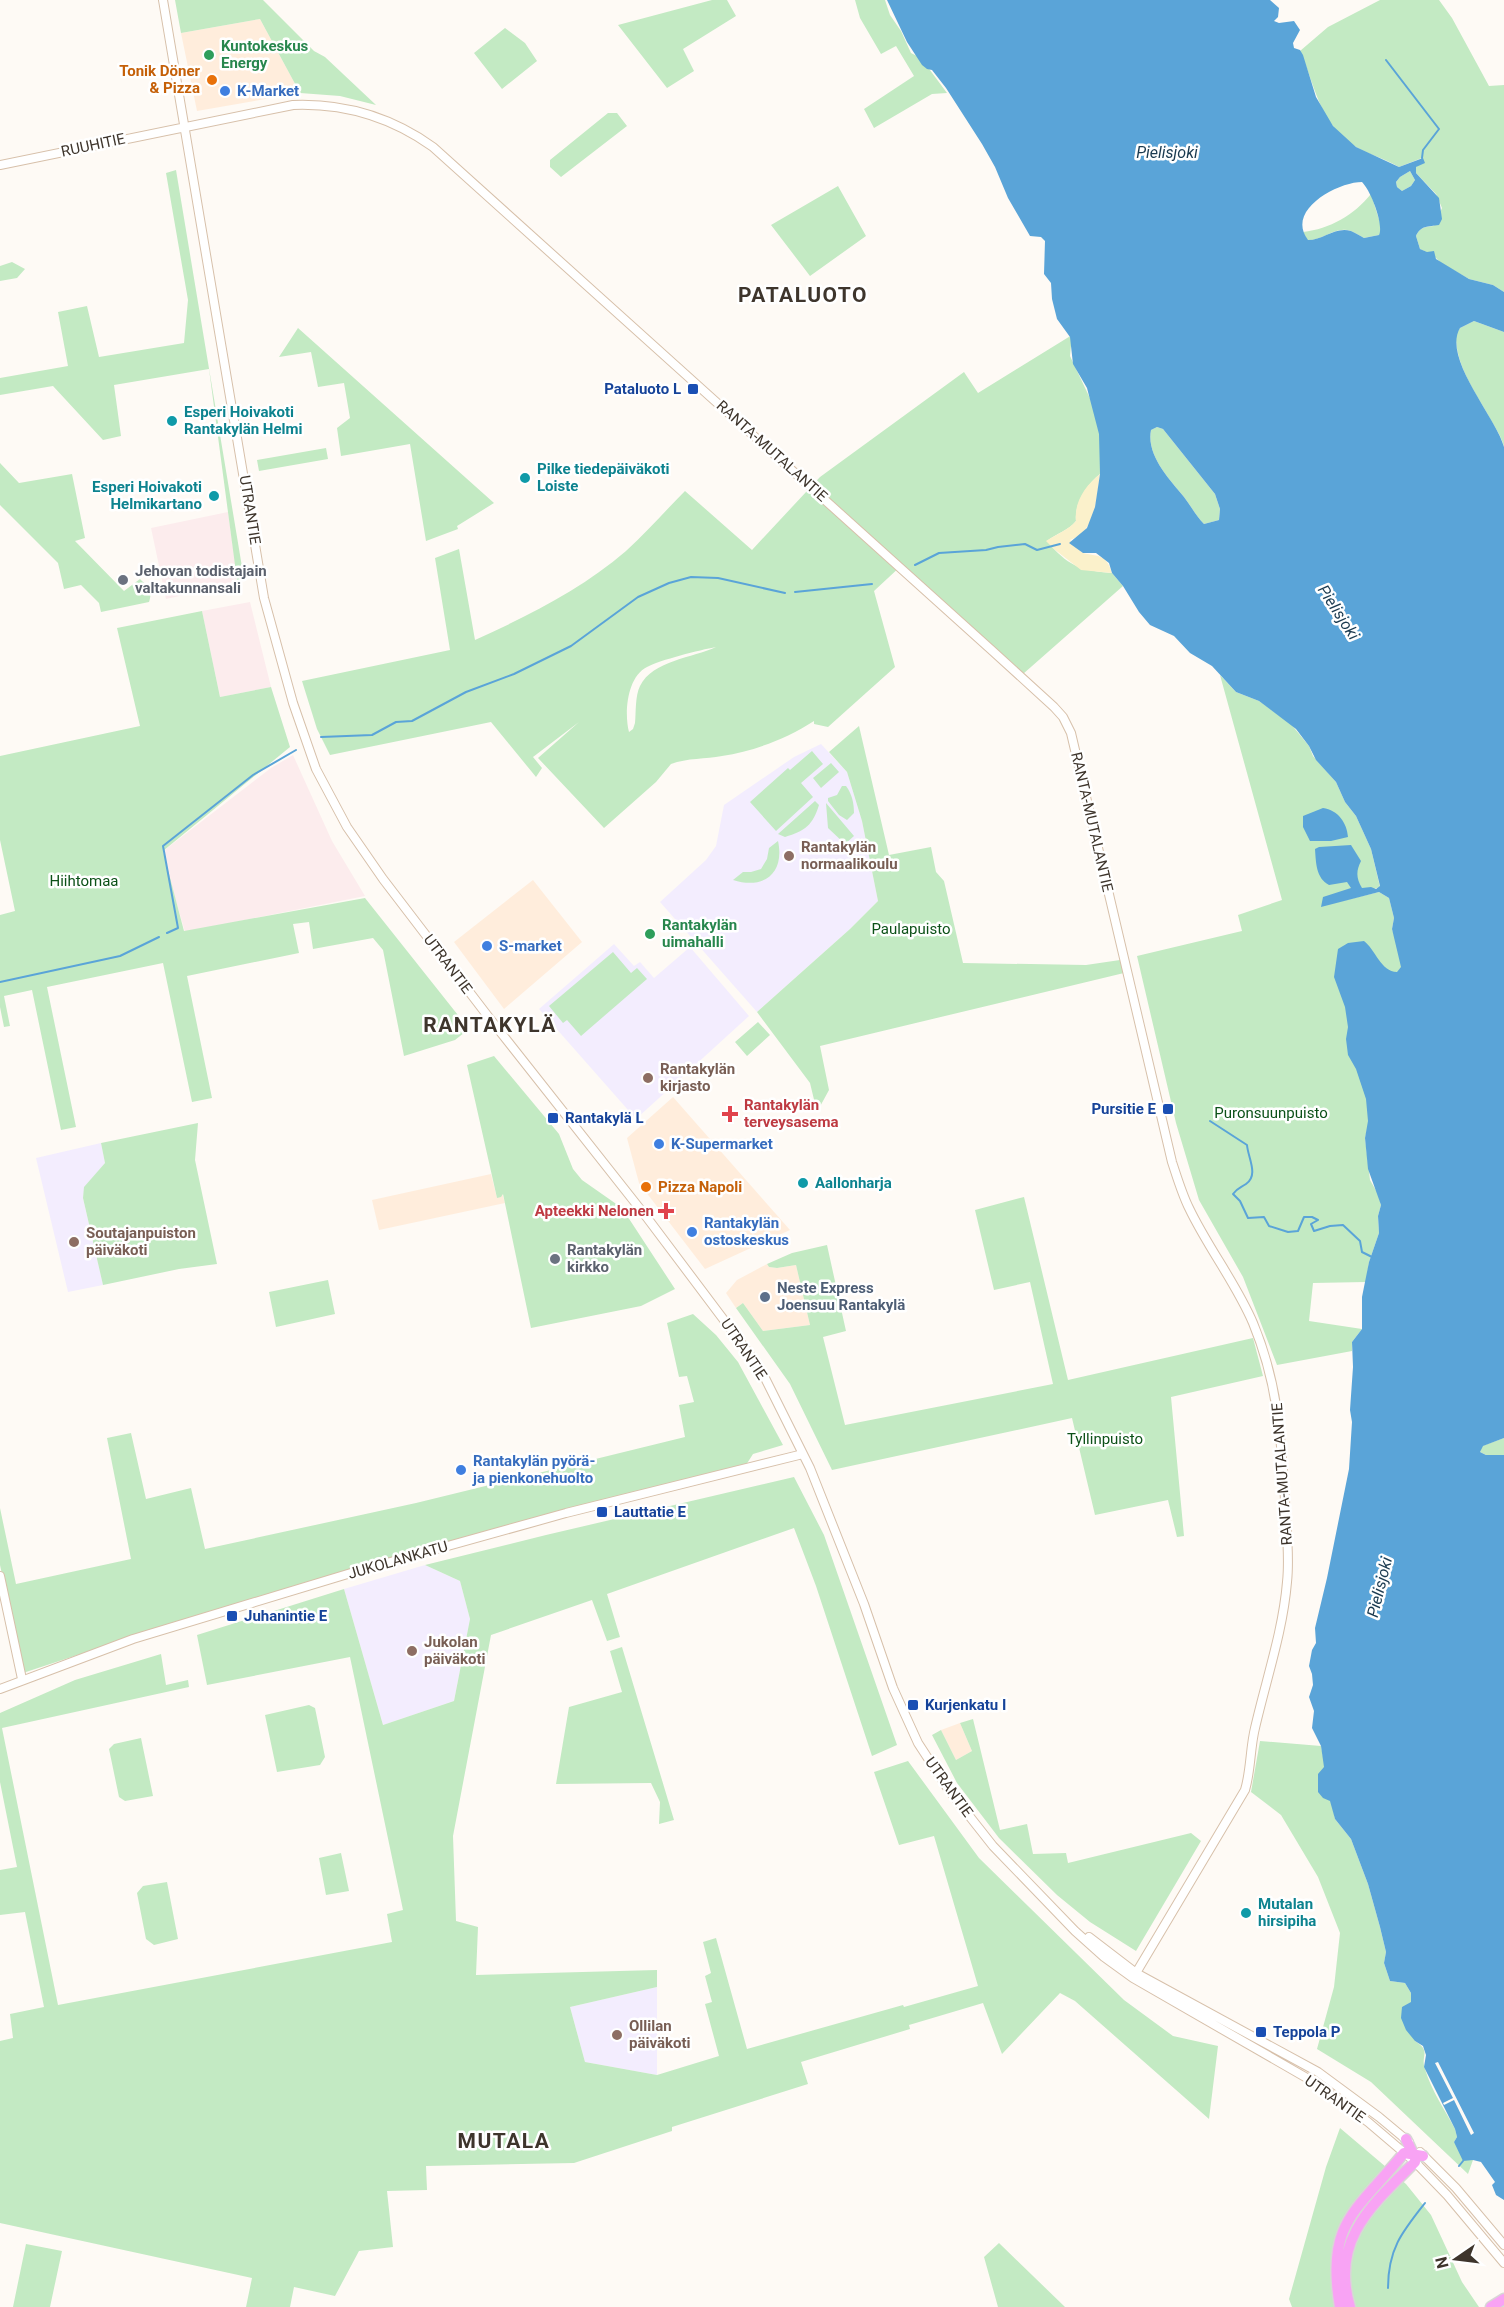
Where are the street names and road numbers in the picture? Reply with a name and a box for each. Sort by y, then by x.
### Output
street label: RUUHITIE [59,129,127,161]
street label: RANTA-MUTALANTIE [713,397,831,506]
street label: UTRANTIE [236,474,264,546]
street label: RANTA-MUTALANTIE [1067,750,1117,894]
street label: UTRANTIE [420,931,476,998]
street label: UTRANTIE [717,1315,771,1383]
street label: RANTA-MUTALANTIE [1268,1402,1296,1546]
street label: JUKOLANKATU [346,1537,450,1583]
street label: UTRANTIE [921,1753,977,1821]
street label: UTRANTIE [1301,2072,1369,2127]

